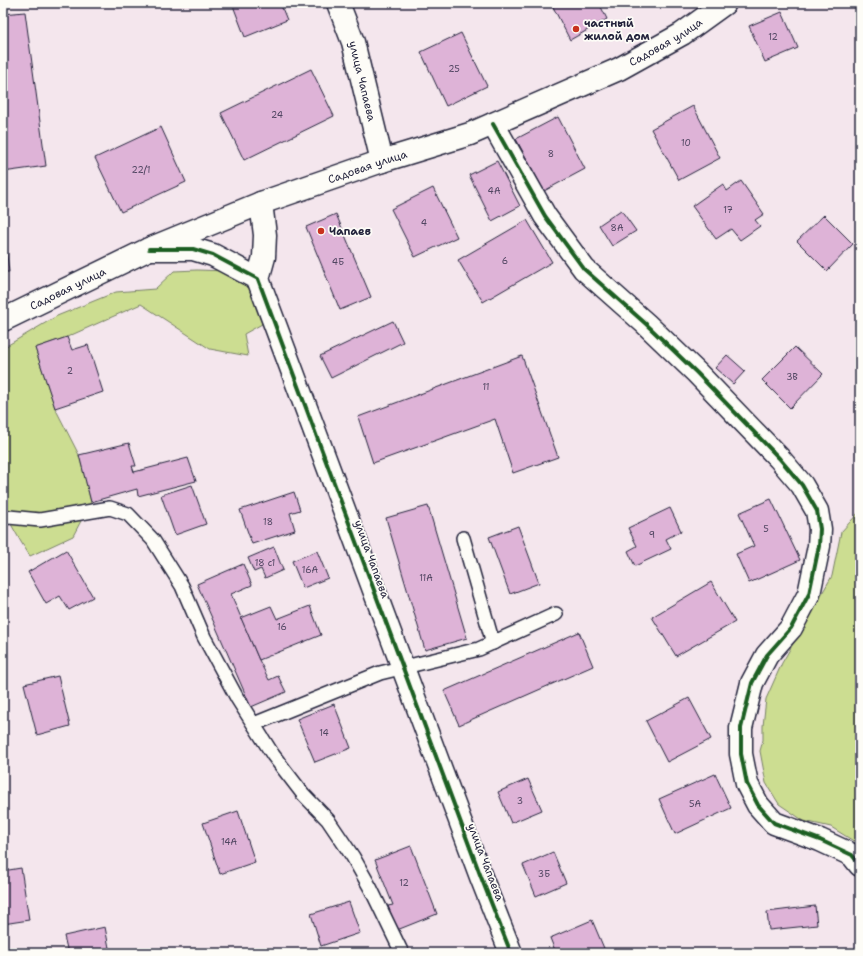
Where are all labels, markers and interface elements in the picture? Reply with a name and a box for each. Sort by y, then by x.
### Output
street label: Садовая улица [627,15,706,70]
place label: частный жилой дом [584,16,650,44]
marker: частный жилой дом [571,24,581,34]
house number: 12 [768,31,778,43]
street label: улица Чапаева [345,39,379,123]
house number: 25 [448,63,460,75]
house number: 24 [271,109,283,121]
house number: 10 [681,137,691,149]
street label: Садовая улица [326,147,409,187]
house number: 8 [548,148,554,160]
house number: 22/1 [132,164,150,176]
house number: 4А [488,185,501,197]
house number: 17 [723,204,733,216]
house number: 4 [421,217,427,229]
house number: 8А [611,222,624,234]
place label: Чапаев [329,224,371,239]
marker: Чапаев [316,226,326,236]
house number: 6 [502,255,508,267]
house number: 4Б [332,256,344,268]
street label: Садовая улица [27,264,109,314]
house number: 2 [67,365,73,377]
house number: 3В [786,371,798,383]
house number: 11 [482,381,490,393]
house number: 18 [263,516,273,528]
street label: улица Чапаева [350,518,393,601]
house number: 5 [763,523,769,535]
house number: 9 [649,529,655,541]
house number: 18 с1 [255,557,275,569]
house number: 16А [302,564,319,576]
house number: 11А [419,572,433,584]
house number: 16 [277,621,287,633]
house number: 14 [319,727,329,739]
house number: 3 [517,795,523,807]
house number: 5А [689,798,701,810]
street label: улица Чапаева [464,821,507,903]
house number: 14А [221,836,238,848]
house number: 3Б [538,868,550,880]
house number: 12 [399,877,409,889]

